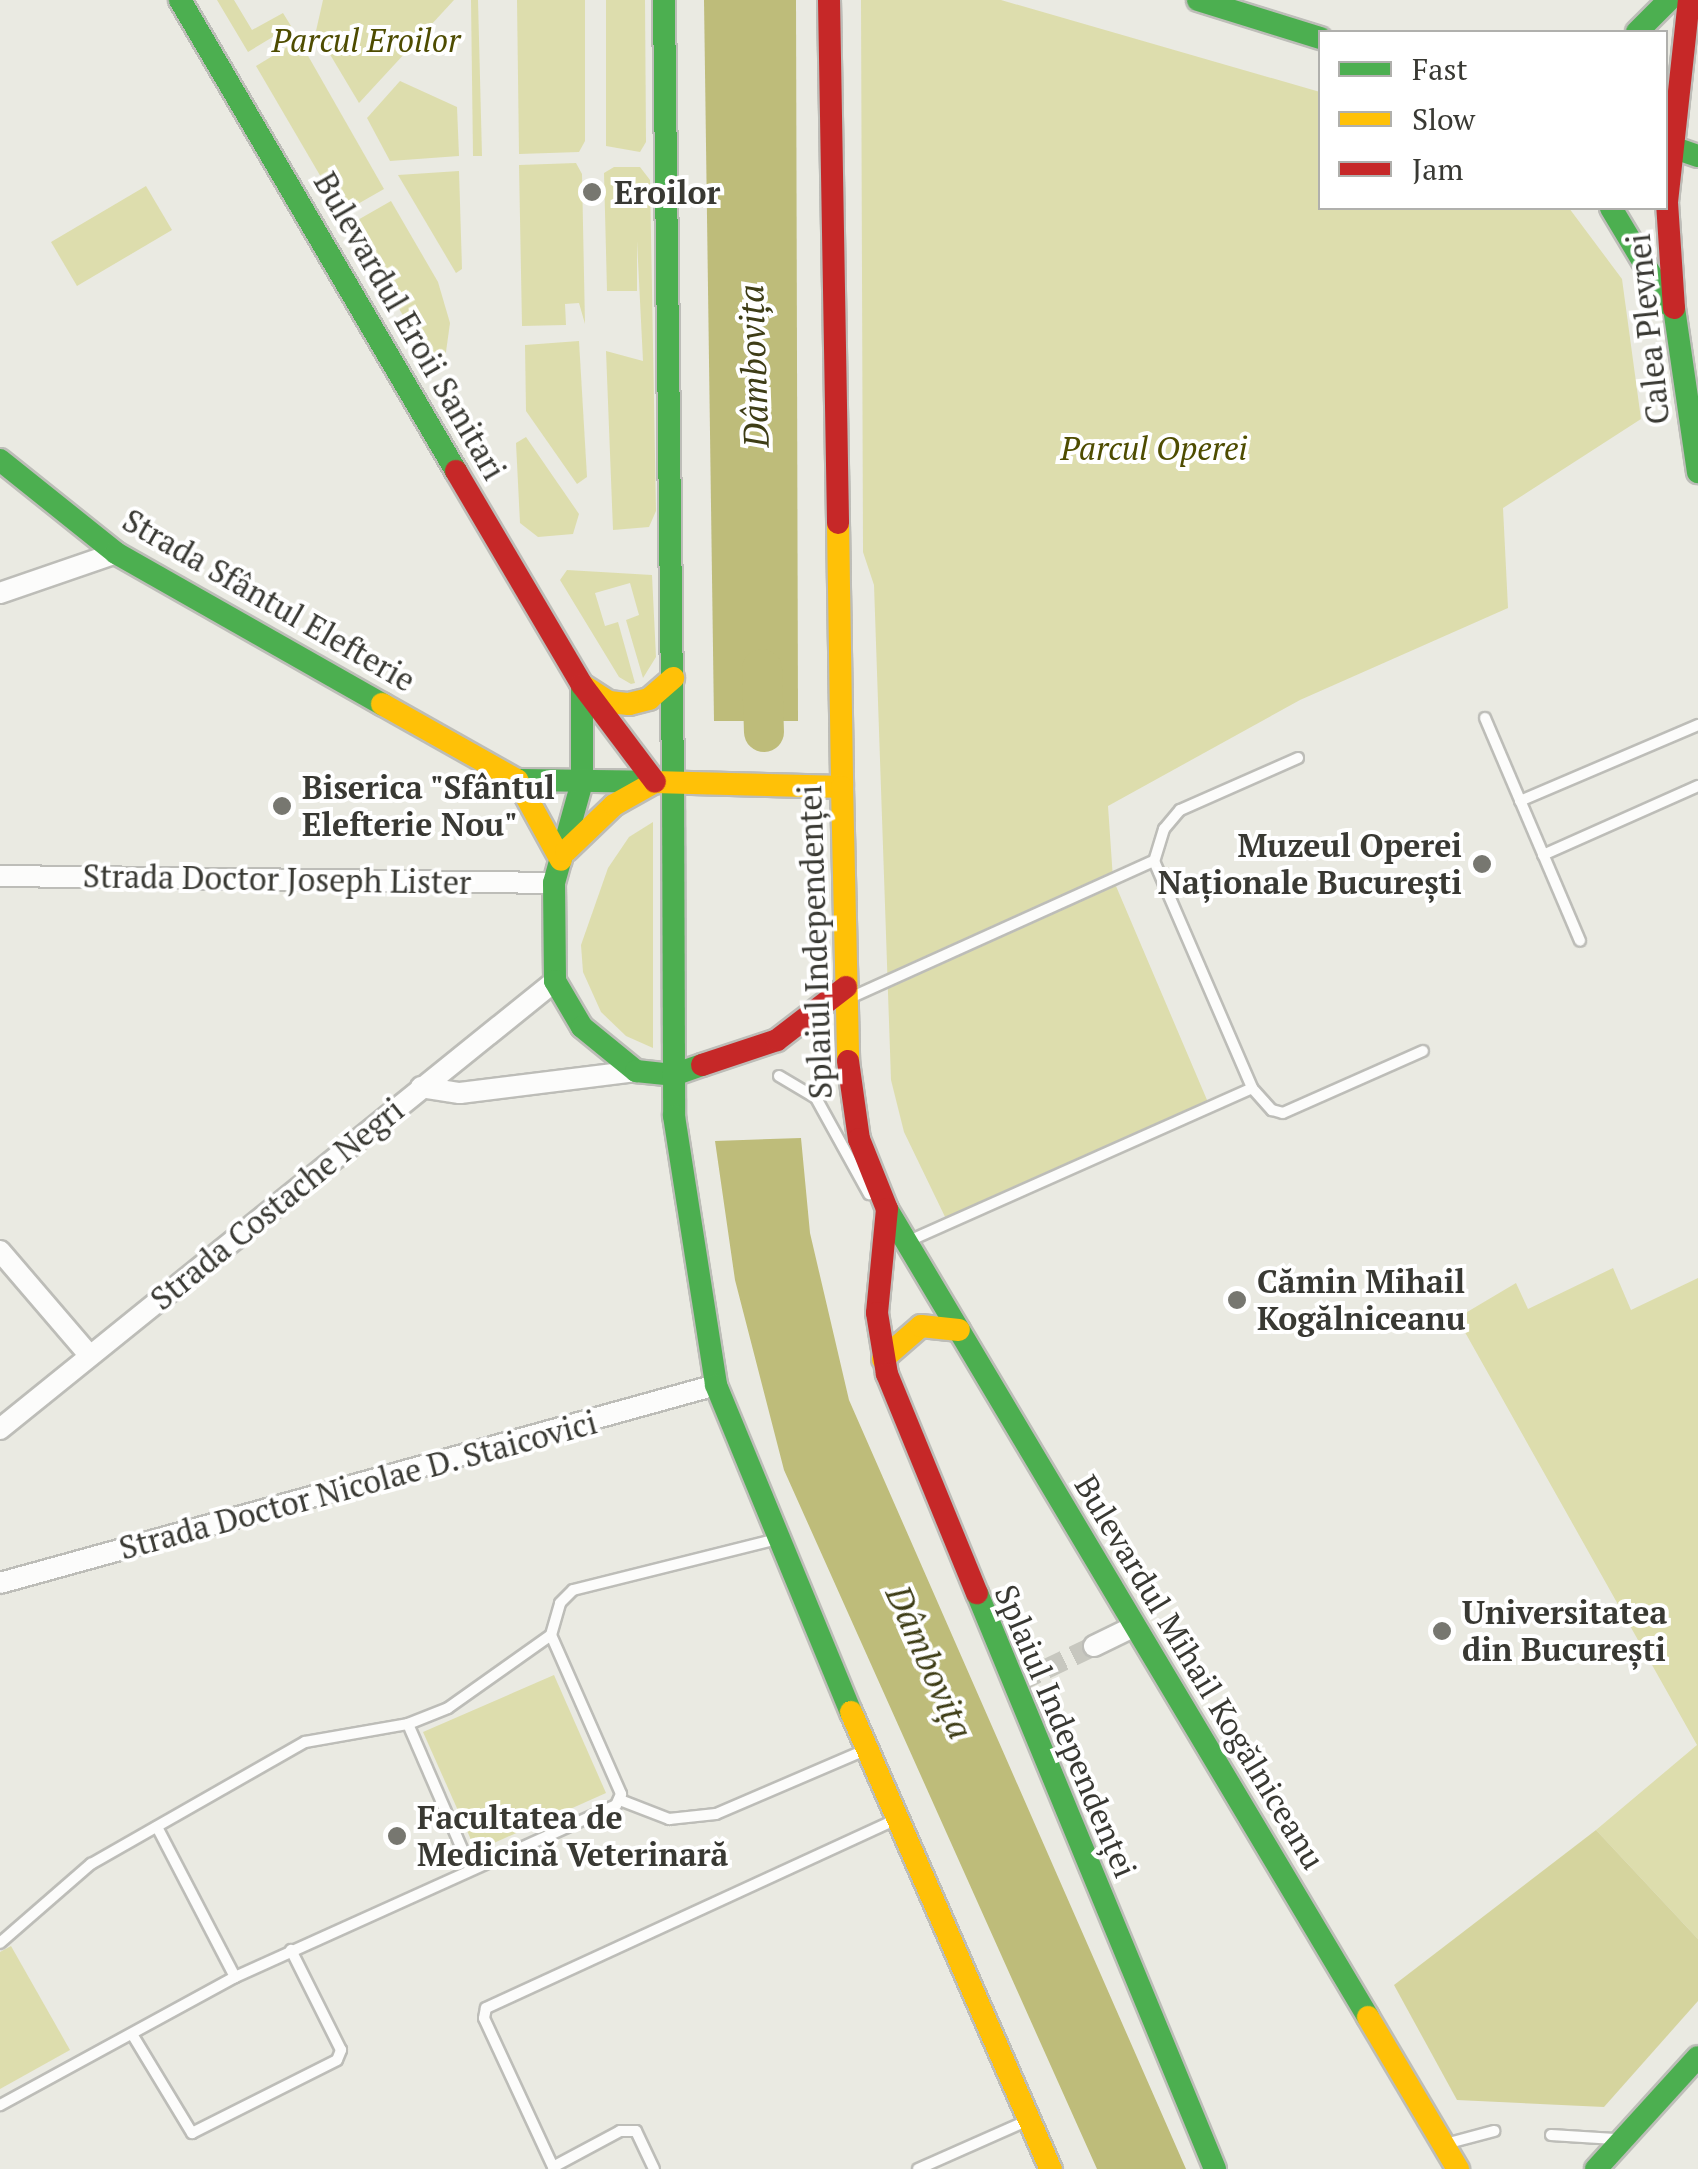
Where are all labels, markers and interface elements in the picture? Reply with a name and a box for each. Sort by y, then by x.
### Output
park label: Parcul Eroilor [272,21,460,59]
legend [1318,30,1668,210]
text: Fast [1412,49,1468,89]
text: Slow [1412,99,1475,139]
text: Jam [1412,149,1463,189]
street label: Bulevardul Eroii Sanitari [306,165,514,487]
place label: Eroilor [614,173,720,211]
marker: Eroilor [579,179,605,205]
street label: Calea Plevnei [1619,232,1677,426]
water label: Dâmbovița [729,284,777,448]
park label: Parcul Operei [1061,429,1247,467]
street label: Strada Sfântul Elefterie [116,501,422,699]
place label: Biserica "Sfântul Elefterie Nou" [302,769,556,844]
street label: Splaiul Independenței [790,784,840,1100]
marker: Biserica "Sfântul Elefterie Nou" [271,795,293,817]
place label: Muzeul Operei Naționale București [1158,827,1462,902]
marker: Muzeul Operei Naționale București [1471,853,1493,875]
street label: Strada Doctor Joseph Lister [82,856,472,902]
street label: Strada Costache Negri [143,1090,411,1318]
place label: Cămin Mihail Kogălniceanu [1257,1263,1466,1338]
marker: Cămin Mihail Kogălniceanu [1226,1289,1248,1311]
street label: Strada Doctor Nicolae D. Staicovici [114,1403,602,1567]
street label: Bulevardul Mihail Kogălniceanu [1067,1468,1333,1876]
water label: Dâmbovița [878,1579,982,1745]
street label: Splaiul Independenței [987,1579,1145,1883]
place label: Universitatea din București [1462,1594,1667,1669]
marker: Universitatea din București [1431,1620,1453,1642]
place label: Facultatea de Medicină Veterinară [417,1799,729,1874]
marker: Facultatea de Medicină Veterinară [386,1825,408,1847]

